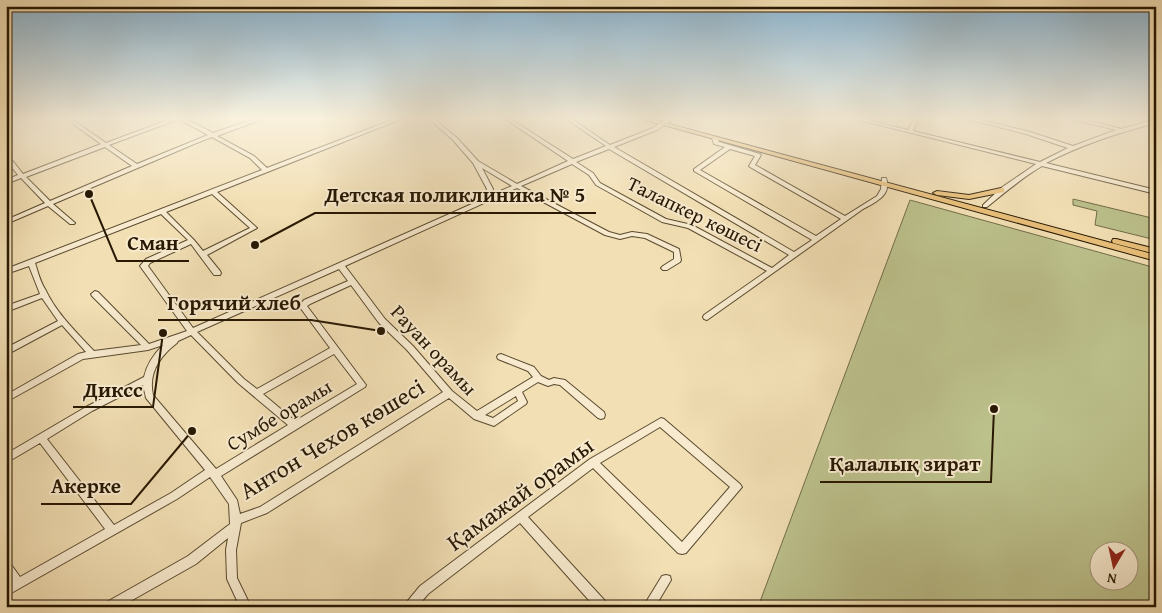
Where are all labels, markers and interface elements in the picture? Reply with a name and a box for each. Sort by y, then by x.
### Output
street label: Талапкер көшесі [623,168,768,259]
callout: Детская поликлиника № 5 [315,177,596,213]
text: Детская поликлиника № 5 [324,179,585,210]
callout: Сман [117,225,189,261]
text: Сман [127,227,179,258]
callout: Горячий хлеб [158,284,311,320]
text: Горячий хлеб [167,287,301,318]
street label: Рауан орамы [385,298,484,402]
street label: Антон Чехов көшесі [233,369,431,508]
callout: Диксс [73,371,153,407]
street label: Сумбе орамы [221,372,337,457]
text: Диксс [82,374,143,405]
street label: Қамажай орамы [439,428,601,559]
callout: Қалалық зират [820,446,991,482]
text: Қалалық зират [830,448,981,479]
callout: Акерке [41,468,131,504]
text: Акерке [51,470,121,501]
north arrow [1090,540,1140,590]
text: N [1105,568,1118,589]

